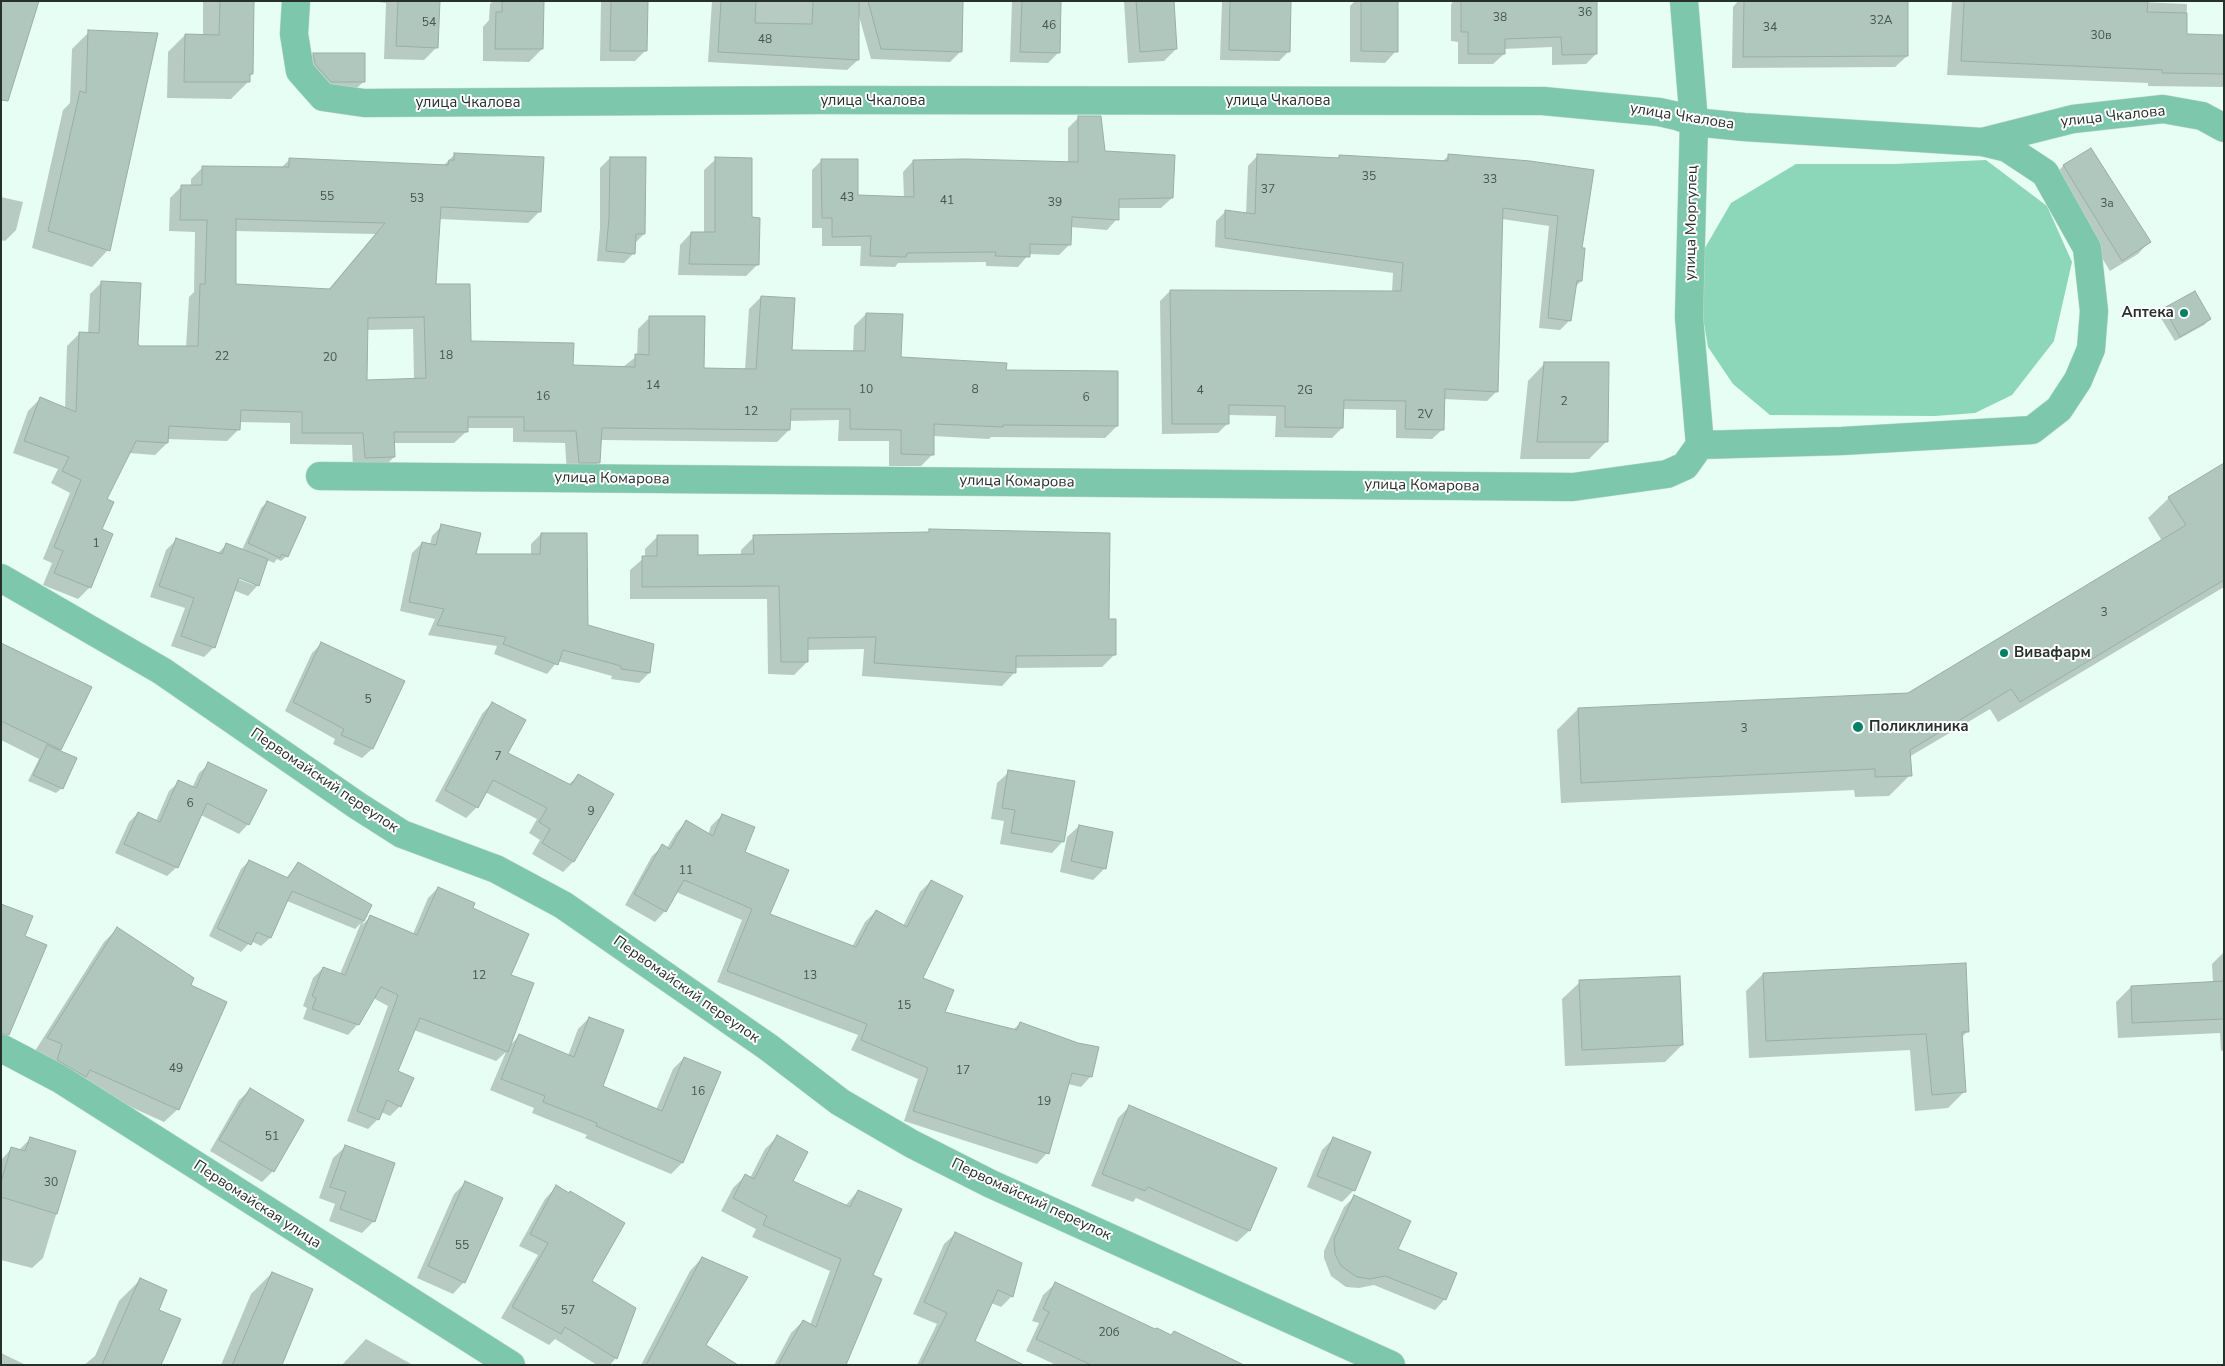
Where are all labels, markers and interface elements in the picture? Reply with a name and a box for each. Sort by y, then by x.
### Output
house number: 36 [1578,6,1592,20]
house number: 38 [1493,11,1507,25]
house number: 32A [1869,14,1893,28]
house number: 54 [422,16,436,30]
house number: 46 [1042,19,1056,33]
house number: 34 [1763,21,1777,35]
house number: 30в [2091,29,2111,43]
house number: 48 [758,33,772,47]
street label: улица Чкалова [820,92,926,110]
street label: улица Чкалова [1225,92,1331,110]
street label: улица Чкалова [415,94,521,112]
street label: улица Чкалова [1629,100,1735,134]
street label: улица Чкалова [2060,103,2166,131]
street label: улица Моргулец [1682,165,1702,281]
house number: 35 [1362,170,1376,184]
house number: 33 [1483,173,1497,187]
house number: 37 [1261,183,1275,197]
house number: 55 [320,190,334,204]
house number: 43 [840,191,854,205]
house number: 53 [410,192,424,206]
house number: 41 [940,194,954,208]
house number: 39 [1048,196,1062,210]
house number: 3а [2100,197,2114,211]
place label: Аптека [2122,304,2174,322]
marker: Аптека [2178,307,2190,319]
house number: 18 [439,349,453,363]
house number: 22 [215,350,229,364]
house number: 20 [323,351,337,365]
house number: 14 [646,379,660,393]
house number: 10 [859,383,873,397]
house number: 8 [971,383,979,397]
house number: 4 [1196,384,1204,398]
house number: 2G [1297,384,1313,398]
house number: 16 [536,390,550,404]
house number: 6 [1082,391,1090,405]
house number: 2 [1560,395,1568,409]
house number: 12 [744,405,758,419]
house number: 2V [1417,408,1433,422]
street label: улица Комарова [554,469,670,489]
street label: улица Комарова [959,472,1075,492]
street label: улица Комарова [1364,476,1480,496]
house number: 1 [92,537,100,551]
house number: 3 [2100,606,2108,620]
place label: Вивафарм [2014,644,2091,662]
marker: Вивафарм [1998,647,2010,659]
house number: 5 [364,693,372,707]
place label: Поликлиника [1869,718,1969,736]
marker: Поликлиника [1851,720,1865,734]
house number: 3 [1740,722,1748,736]
street label: Первомайский переулок [247,725,401,837]
house number: 7 [494,750,502,764]
house number: 6 [186,797,194,811]
house number: 9 [587,805,595,819]
house number: 11 [679,864,693,878]
street label: Первомайский переулок [609,933,763,1047]
house number: 12 [472,969,486,983]
house number: 13 [803,969,817,983]
house number: 15 [897,999,911,1013]
house number: 49 [169,1062,183,1076]
house number: 17 [956,1064,970,1078]
house number: 16 [691,1085,705,1099]
house number: 19 [1037,1095,1051,1109]
house number: 51 [265,1130,279,1144]
street label: Первомайский переулок [948,1155,1114,1245]
street label: Первомайская улица [190,1157,324,1253]
house number: 30 [44,1176,58,1190]
house number: 55 [455,1239,469,1253]
house number: 57 [561,1304,575,1318]
house number: 20б [1098,1326,1120,1340]

